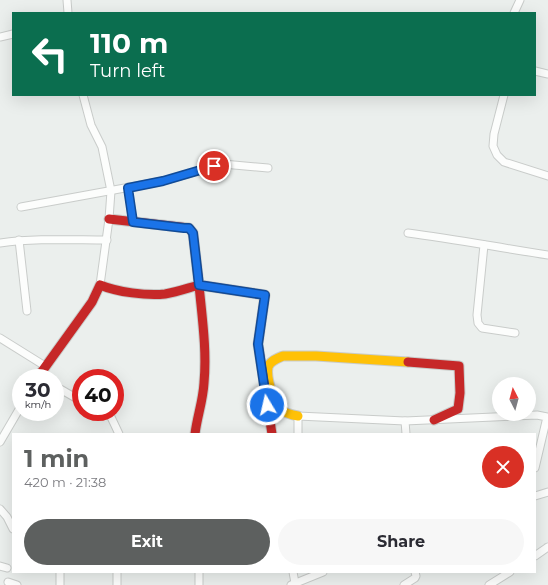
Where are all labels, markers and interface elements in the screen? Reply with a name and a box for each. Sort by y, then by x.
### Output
text: 110 m [90,26,168,60]
icon: left [24,28,76,80]
text: Turn left [90,60,165,82]
pin [197,149,231,183]
icon: arrive [203,155,225,177]
speed limit sign: 40 [72,369,124,421]
north arrow [492,377,536,421]
map controls [492,377,536,421]
text: 30 [25,378,51,402]
position arrow [246,384,288,426]
text: km/h [25,398,51,411]
text: 1 min [24,444,89,473]
button: close [482,446,524,488]
text: 420 m · 21:38 [24,474,106,490]
button: Exit [24,519,270,565]
button: Share [278,519,524,565]

